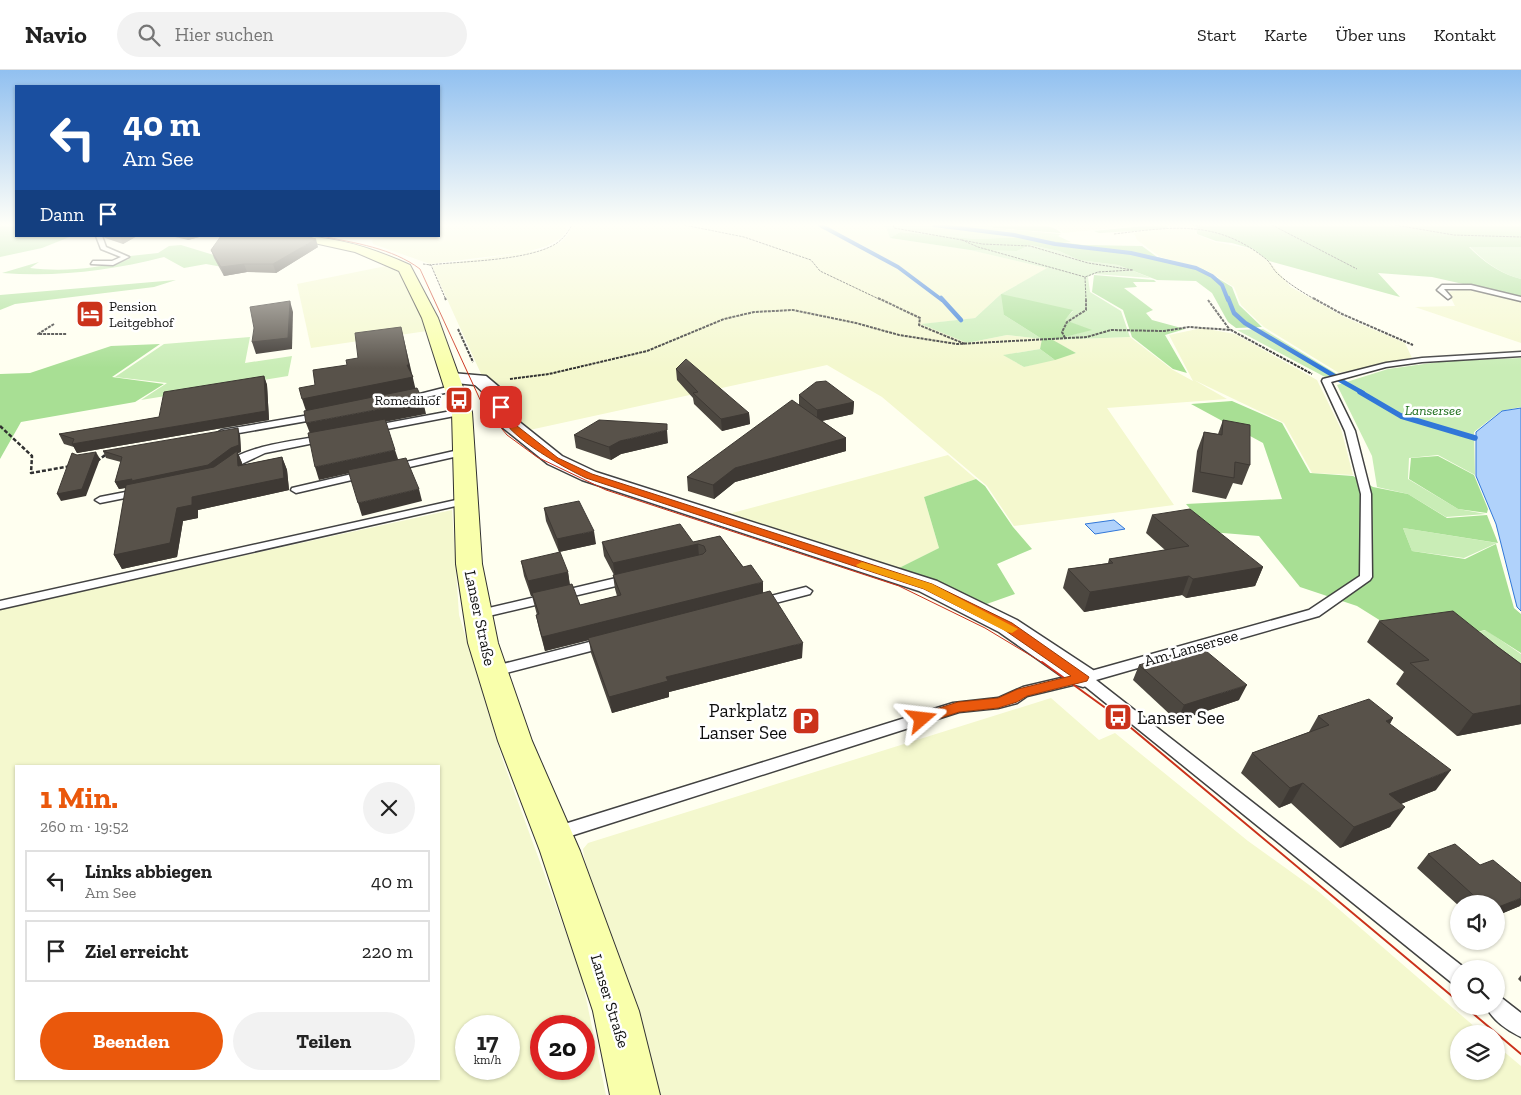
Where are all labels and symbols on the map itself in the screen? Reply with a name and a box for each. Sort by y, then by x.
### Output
place label: Pension Leitgebhof [109,298,175,331]
hotel icon: Pension Leitgebhof [75,299,105,329]
bus stop icon: Romedihof [444,385,474,415]
pin [480,386,522,428]
place label: Romedihof [375,392,442,409]
park label: Lansersee [1405,402,1461,419]
street label: Lanser Straße [461,569,499,667]
street label: Am Lansersee [1142,626,1240,670]
position arrow [895,692,947,744]
place label: Parkplatz Lanser See [699,699,787,744]
bus stop icon: Lanser See [1103,702,1133,732]
parking icon: Parkplatz Lanser See [791,706,821,736]
place label: Lanser See [1137,706,1225,729]
street label: Lanser Straße [587,952,633,1050]
speed limit sign: 20 [530,1015,595,1080]

